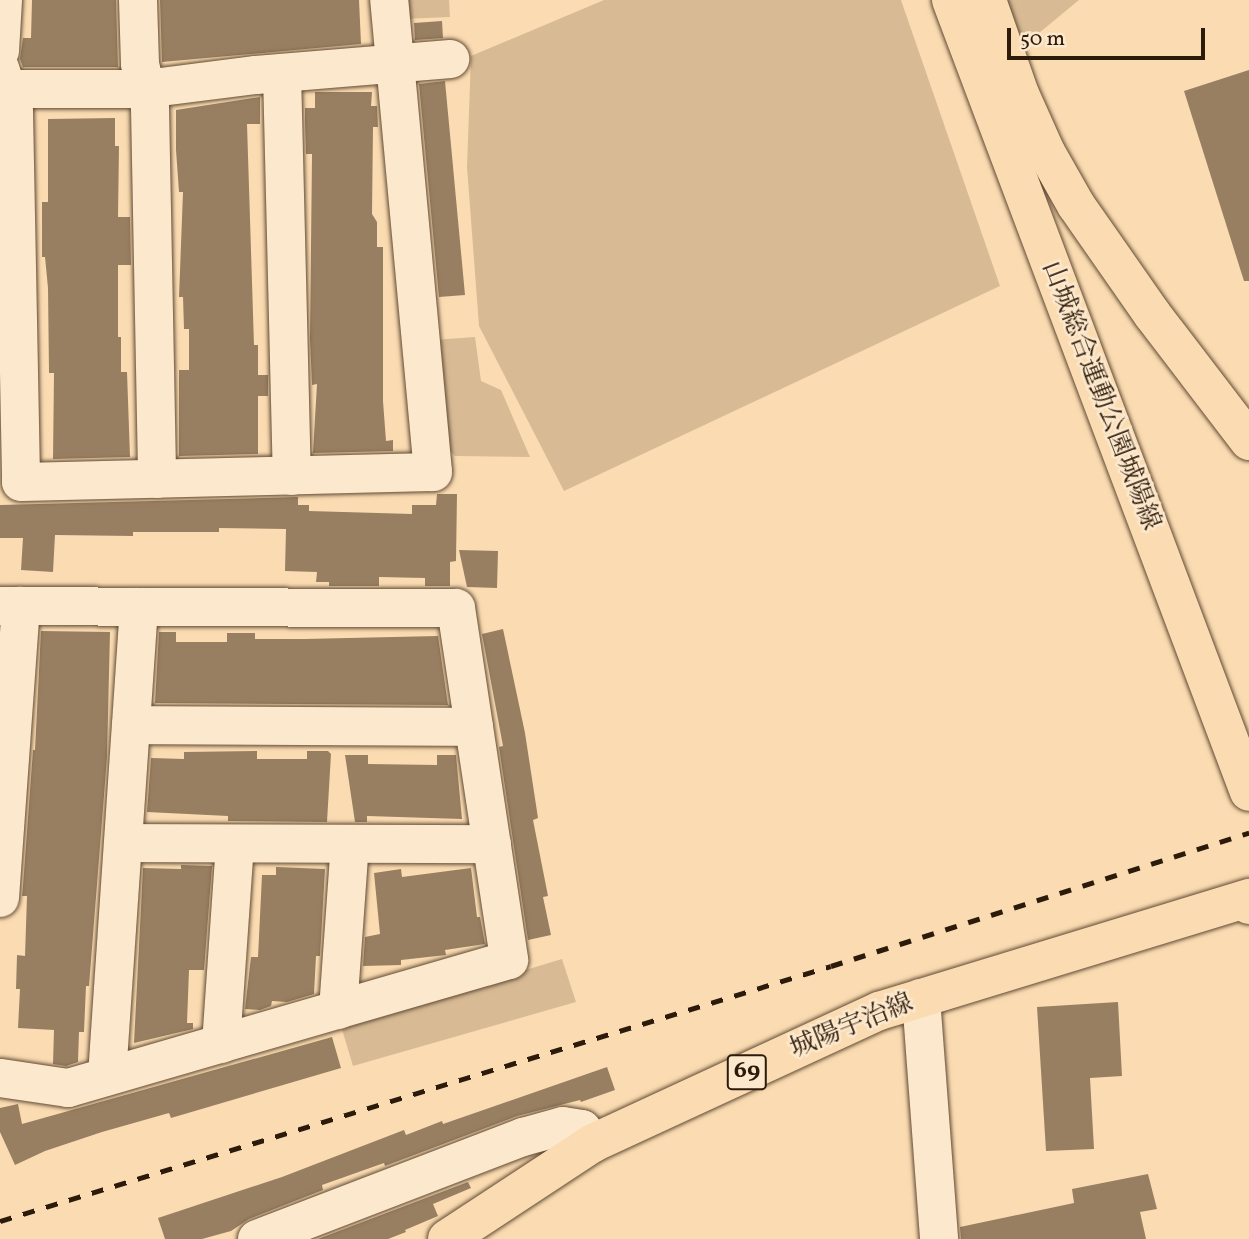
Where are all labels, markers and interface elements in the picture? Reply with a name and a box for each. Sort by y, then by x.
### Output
scale bar [1011,14,1209,58]
text: 50 m [1020,25,1065,54]
street label: 山城総合運動公園城陽線 [1034,257,1166,535]
street label: 城陽宇治線 [786,988,918,1066]
road number: 69 [726,1052,768,1092]

